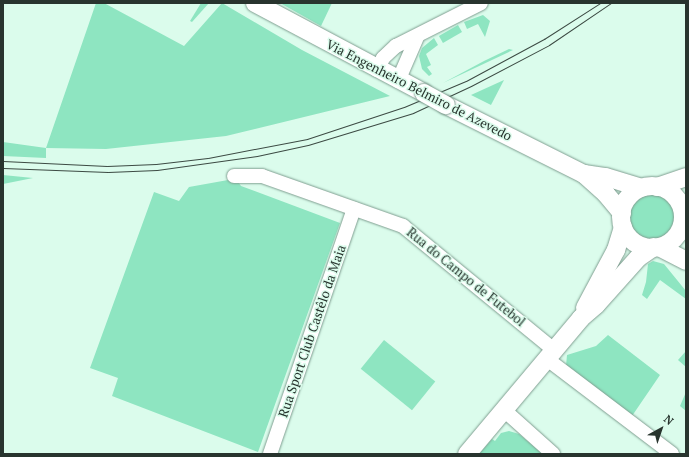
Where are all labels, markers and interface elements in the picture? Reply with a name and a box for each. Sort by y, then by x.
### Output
street label: Via Engenheiro Belmiro de Azevedo [323,36,515,144]
street label: Rua do Campo de Futebol [404,224,528,330]
street label: Rua Sport Club Castêlo da Maia [275,243,349,419]
north arrow [641,409,681,449]
text: N [661,412,676,428]

